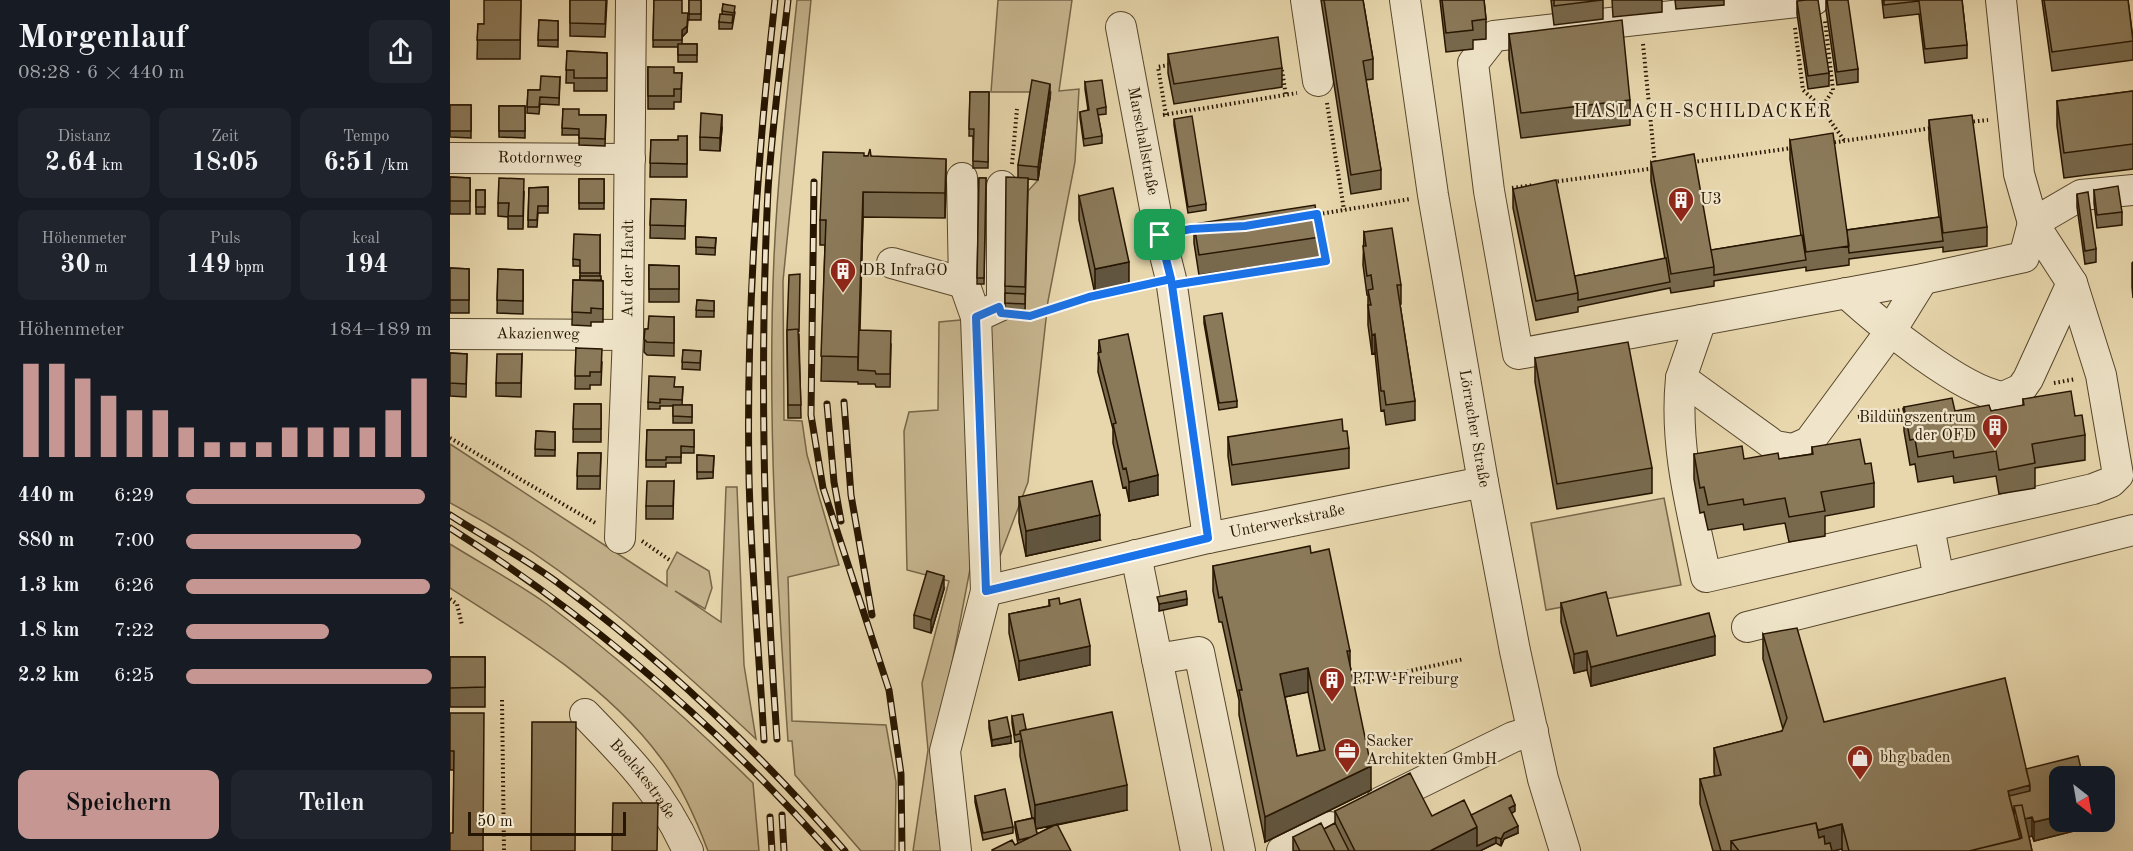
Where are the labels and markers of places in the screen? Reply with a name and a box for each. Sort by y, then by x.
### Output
building icon: U3 [1666,185,1696,223]
place label: U3 [1700,192,1722,208]
pin [1134,209,1185,260]
building icon: DB InfraGO [828,256,858,294]
place label: DB InfraGO [862,263,947,279]
place label: Bildungszentrum der OFD [1859,410,1976,444]
building icon: Bildungszentrum der OFD [1980,412,2010,450]
building icon: PTW-Freiburg [1317,665,1347,703]
place label: PTW-Freiburg [1352,672,1459,688]
place label: Sacker Architekten GmbH [1366,734,1497,768]
office icon: Sacker Architekten GmbH [1332,736,1362,774]
shop icon: bhg baden [1845,743,1875,781]
place label: bhg baden [1880,750,1951,766]

